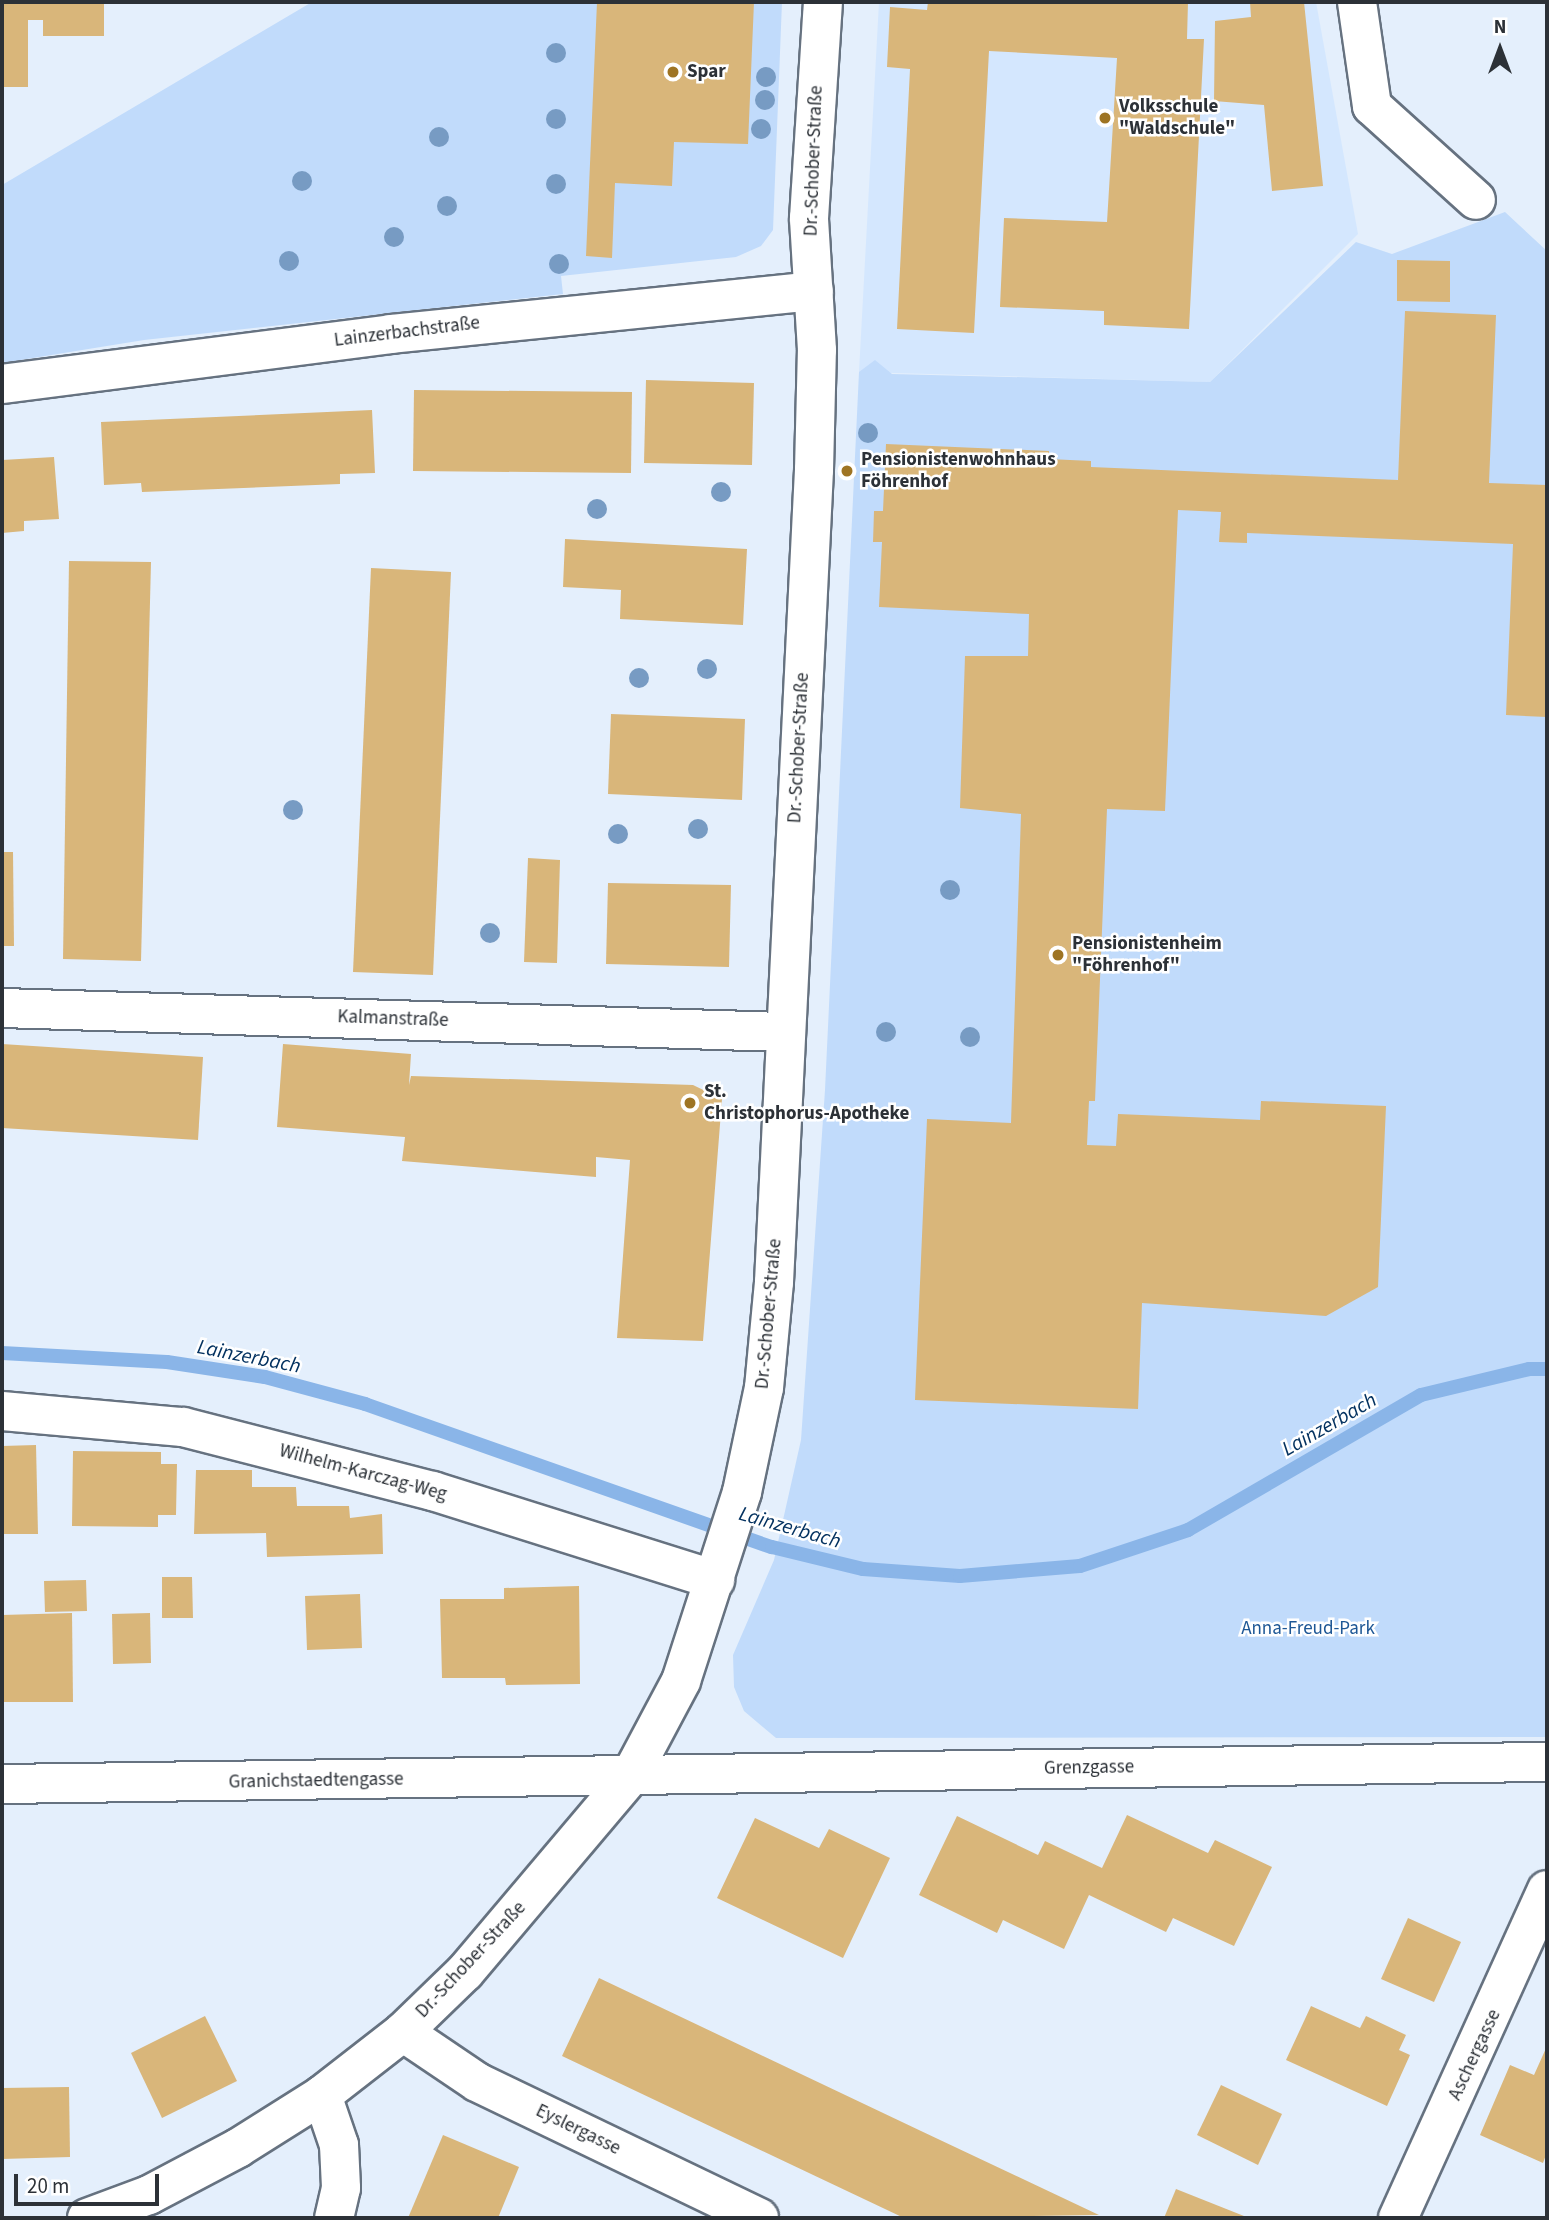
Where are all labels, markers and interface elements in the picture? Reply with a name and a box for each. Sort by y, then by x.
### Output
north arrow [1465,14,1535,84]
text: N [1494,14,1506,41]
place label: Spar [687,61,726,83]
marker: Spar [665,64,681,80]
street label: Dr.-Schober-Straße [800,85,828,237]
place label: Volksschule "Waldschule" [1119,96,1235,140]
marker: Volksschule "Waldschule" [1097,110,1113,126]
street label: Lainzerbachstraße [333,312,481,352]
place label: Pensionistenwohnhaus Föhrenhof [861,449,1056,493]
marker: Pensionistenwohnhaus Föhrenhof [839,463,855,479]
street label: Dr.-Schober-Straße [784,672,814,824]
place label: Pensionistenheim "Föhrenhof" [1072,933,1222,977]
marker: Pensionistenheim "Föhrenhof" [1050,947,1066,963]
street label: Kalmanstraße [337,1006,449,1032]
place label: St. Christophorus-Apotheke [704,1081,909,1125]
marker: St. Christophorus-Apotheke [682,1095,698,1111]
street label: Dr.-Schober-Straße [751,1238,787,1390]
water label: Lainzerbach [195,1334,303,1378]
water label: Lainzerbach [1277,1387,1381,1461]
street label: Wilhelm-Karczag-Weg [277,1440,449,1506]
water label: Lainzerbach [736,1500,844,1554]
park label: Anna-Freud-Park [1241,1618,1375,1640]
street label: Grenzgasse [1044,1756,1134,1780]
street label: Granichstaedtengasse [228,1768,404,1794]
street label: Dr.-Schober-Straße [411,1897,531,2023]
street label: Aschergasse [1444,2006,1506,2104]
street label: Eyslergasse [532,2100,624,2160]
scale bar [18,2160,163,2204]
text: 20 m [27,2171,69,2201]

